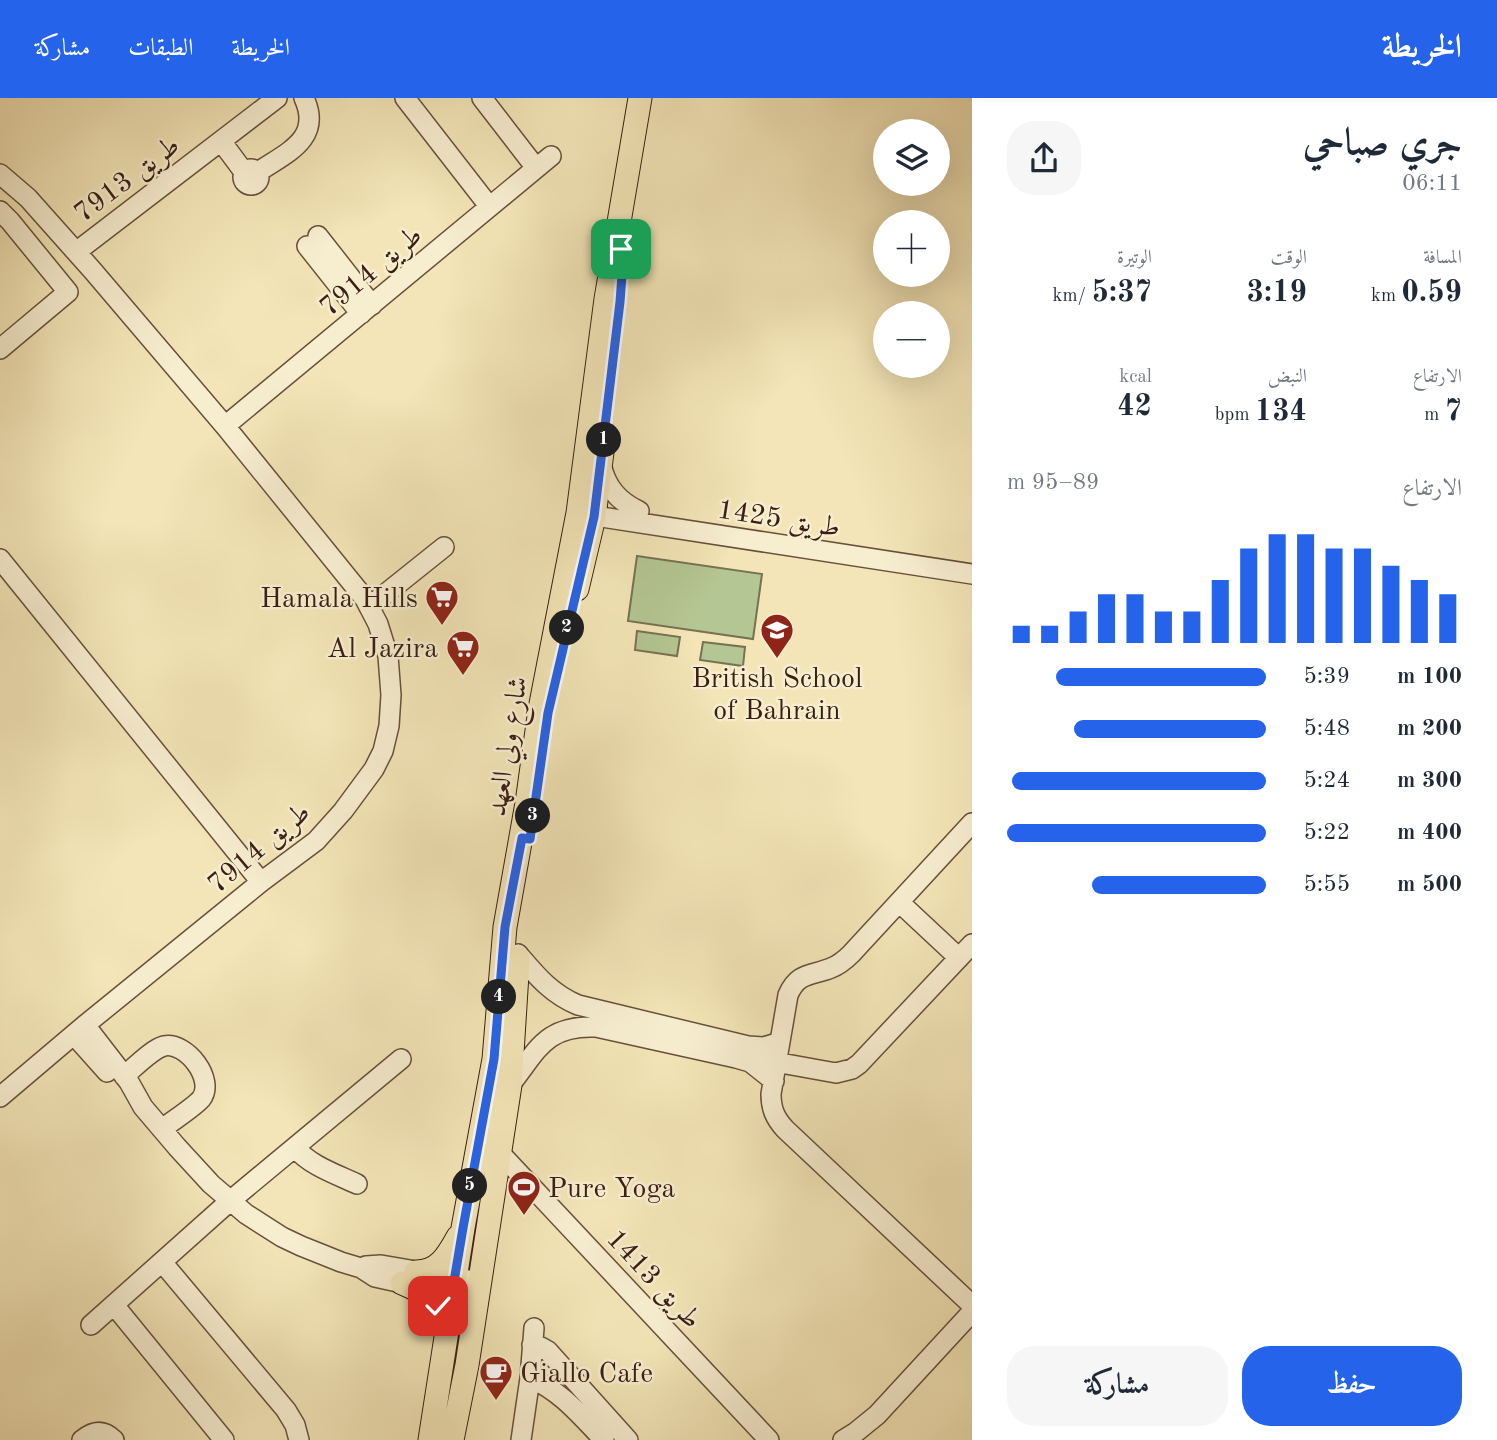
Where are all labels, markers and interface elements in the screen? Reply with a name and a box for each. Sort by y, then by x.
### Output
text: الخريطة [1382,32,1462,65]
text: مشاركة [35,37,90,61]
text: الطبقات [128,37,194,61]
text: الخريطة [232,37,290,61]
map controls [873,119,950,378]
button: layers [873,119,950,196]
button: share [1007,121,1081,195]
text: جري صباحي [1303,125,1462,163]
street label: طريق 7913 [70,132,186,230]
text: 06:11 [1402,172,1462,195]
button: + [873,210,950,287]
pin [591,219,651,279]
street label: طريق 7914 [315,222,429,324]
icon: arrive [602,230,640,268]
text: الوتيرة [1117,249,1152,268]
text: الوقت [1271,249,1307,268]
text: المسافة [1423,249,1462,268]
text: 5:37 [1091,278,1152,308]
text: 3:19 [1246,278,1307,308]
text: 0.59 [1401,278,1462,308]
text: /km [1053,287,1091,306]
text: km [1371,287,1401,306]
button: − [873,301,950,378]
text: kcal [1119,368,1152,387]
text: النبض [1268,368,1307,387]
text: الارتفاع [1413,368,1462,387]
text: 42 [1117,392,1152,422]
text: 134 [1255,397,1307,427]
text: 7 [1445,397,1462,427]
text: bpm [1215,406,1255,425]
text: m [1424,406,1445,425]
pin: 1 [586,422,622,458]
text: 1 [598,430,609,449]
text: 89–95 m [1007,471,1099,494]
text: الارتفاع [1402,477,1462,500]
street label: طريق 1425 [715,496,842,544]
supermarket icon: Hamala Hills [423,578,461,627]
place label: Hamala Hills [260,586,418,614]
pin: 2 [550,610,584,646]
school or university icon: British School of Bahrain [758,611,796,660]
text: 2 [561,618,572,637]
supermarket icon: Al Jazira [444,628,482,677]
place label: Al Jazira [327,636,438,664]
text: 5:39 [1304,665,1350,688]
text: 100 m [1397,665,1462,688]
place label: British School of Bahrain [691,666,863,726]
street label: شارع ولي العهد [484,675,541,819]
text: 5:48 [1304,717,1350,740]
text: 200 m [1397,717,1462,740]
text: 5:24 [1304,769,1350,792]
text: 300 m [1397,769,1462,792]
pin: 3 [516,798,550,834]
street label: طريق 7914 [203,799,317,901]
text: 3 [527,806,538,825]
text: 5:22 [1304,821,1350,844]
text: 400 m [1397,821,1462,844]
text: 5:55 [1304,873,1350,896]
text: 500 m [1397,873,1462,896]
pin: 4 [482,979,516,1014]
text: 4 [493,987,504,1006]
pin: 5 [452,1168,488,1204]
sports icon: Pure Yoga [505,1168,543,1217]
text: 5 [464,1176,475,1195]
place label: Pure Yoga [548,1176,676,1204]
street label: طريق 1413 [600,1225,705,1336]
pin [408,1276,468,1336]
icon: check [419,1287,457,1325]
button: مشاركة [1007,1346,1228,1426]
button: حفظ [1242,1346,1462,1426]
cafe icon: Giallo Cafe [477,1353,515,1402]
place label: Giallo Cafe [520,1361,653,1389]

